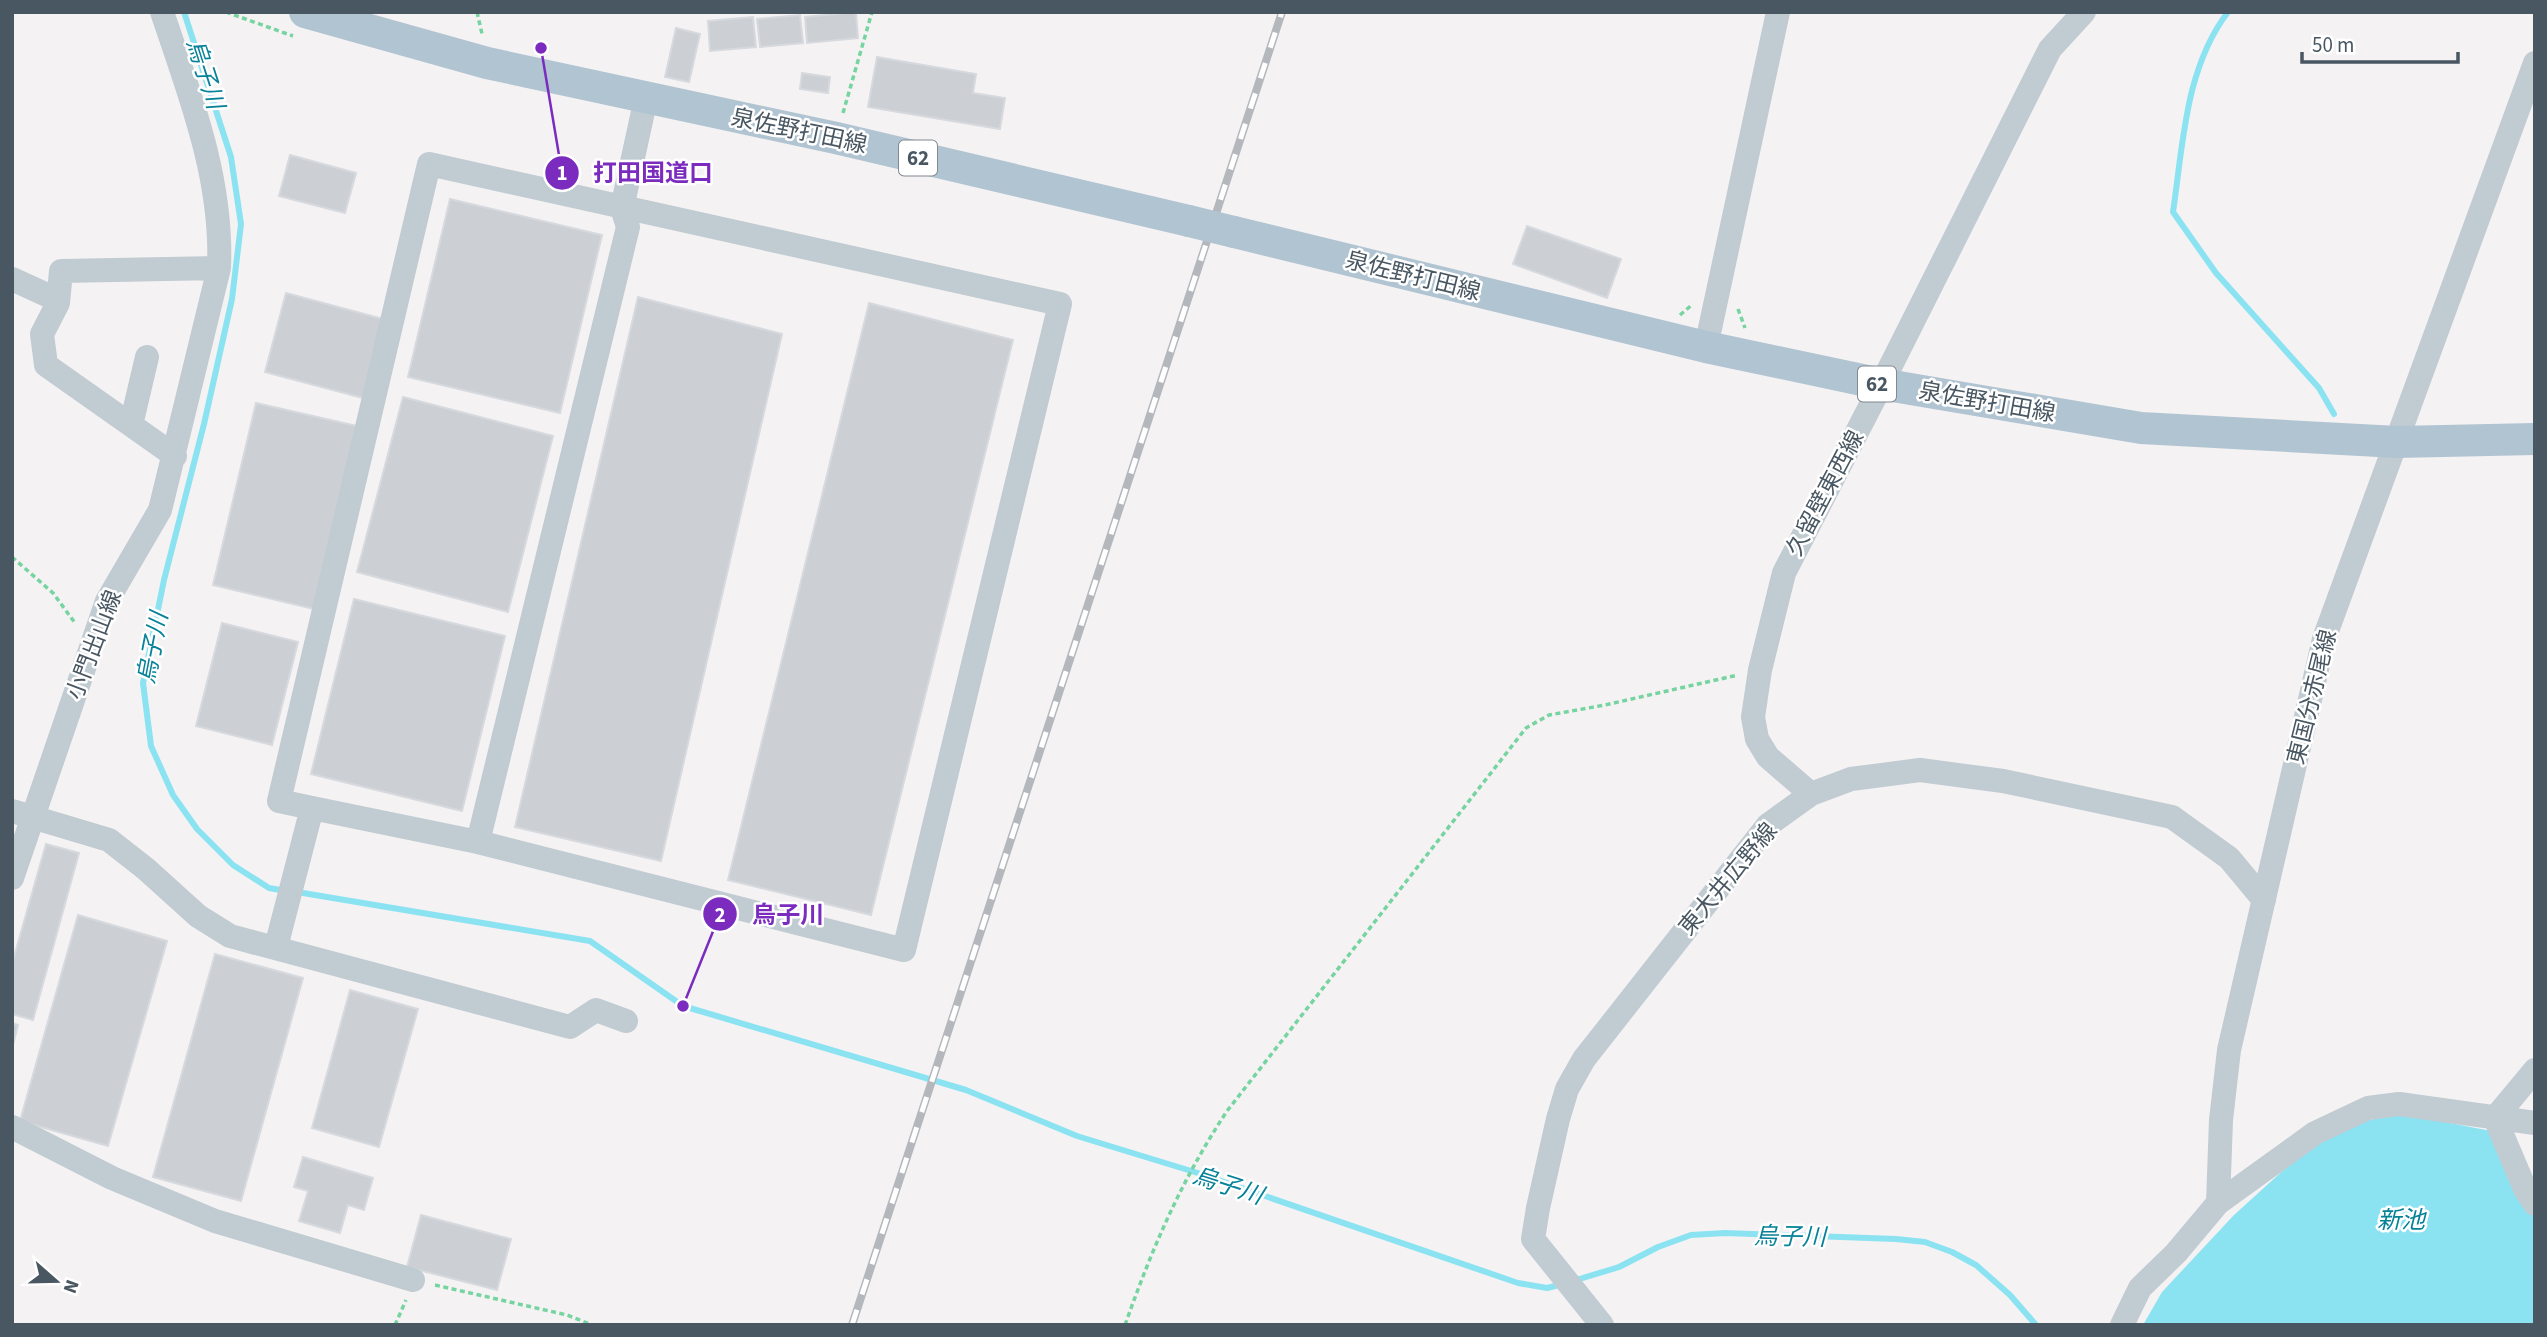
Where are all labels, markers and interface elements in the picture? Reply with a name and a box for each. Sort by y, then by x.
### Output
scale bar [2302,21,2458,65]
text: 50 m [2312,30,2354,60]
water label: 烏子川 [177,34,234,116]
street label: 泉佐野打田線 [728,101,870,161]
road number: 62 [899,140,937,176]
callout: 打田国道口 [544,150,727,195]
text: 打田国道口 [593,156,713,191]
text: 1 [556,158,568,188]
street label: 泉佐野打田線 [1342,243,1484,309]
road number: 62 [1858,366,1896,402]
street label: 泉佐野打田線 [1916,374,2058,430]
street label: 久留壁東西線 [1778,424,1872,562]
street label: 小門出山線 [58,585,130,705]
water label: 烏子川 [129,606,178,687]
street label: 東国分赤尾線 [2279,626,2345,768]
street label: 東大井広野線 [1671,816,1785,942]
callout: 烏子川 [703,892,838,937]
text: 烏子川 [752,898,824,933]
text: 2 [714,900,726,930]
water label: 烏子川 [1188,1158,1270,1215]
water label: 新池 [2377,1203,2427,1238]
water label: 烏子川 [1754,1219,1829,1255]
north arrow [21,1246,91,1316]
text: N [56,1276,85,1297]

